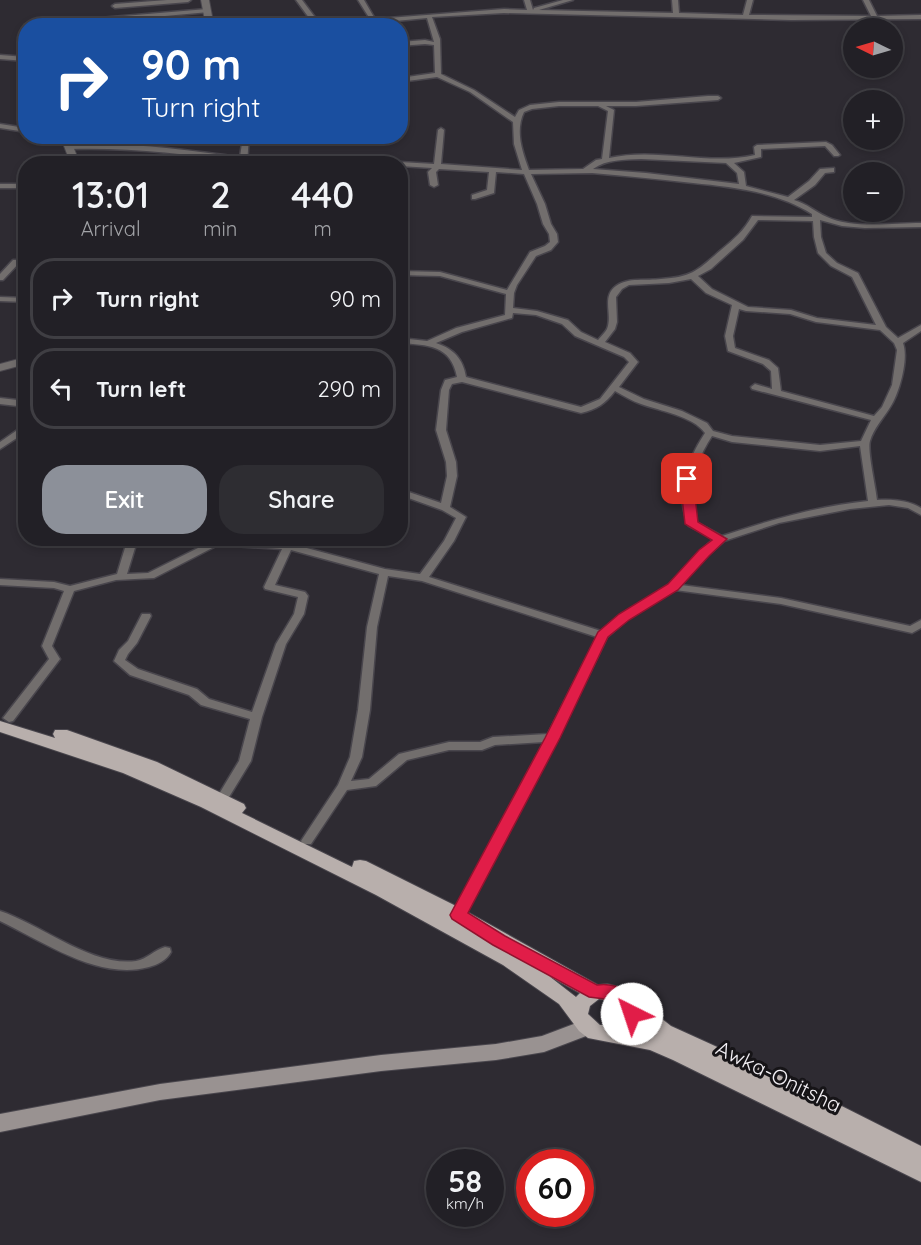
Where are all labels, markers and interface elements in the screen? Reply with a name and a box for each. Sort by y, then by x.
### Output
north arrow [843,18,903,78]
map controls [843,18,903,222]
text: 90 m [141,38,241,91]
icon: right [42,42,120,120]
text: Turn right [141,90,260,124]
button: + [843,90,903,150]
button: − [843,162,903,222]
text: 13:01 [72,172,149,217]
text: 2 [210,172,230,217]
text: 440 [291,172,354,217]
text: Arrival [81,216,141,241]
text: min [203,216,237,241]
text: m [314,216,332,241]
icon: right [45,282,78,315]
text: Turn right [96,285,200,313]
text: 90 m [330,285,381,313]
icon: left [45,372,78,405]
text: Turn left [96,375,186,403]
text: 290 m [317,375,381,403]
pin [661,453,712,504]
icon: arrive [670,462,703,495]
button: Exit [42,465,207,534]
button: Share [219,465,384,534]
position arrow [600,982,664,1046]
street label: Awka-Onitsha [712,1034,846,1118]
speed limit sign: 60 [516,1149,594,1227]
text: 58 [448,1162,482,1200]
text: km/h [446,1194,484,1213]

